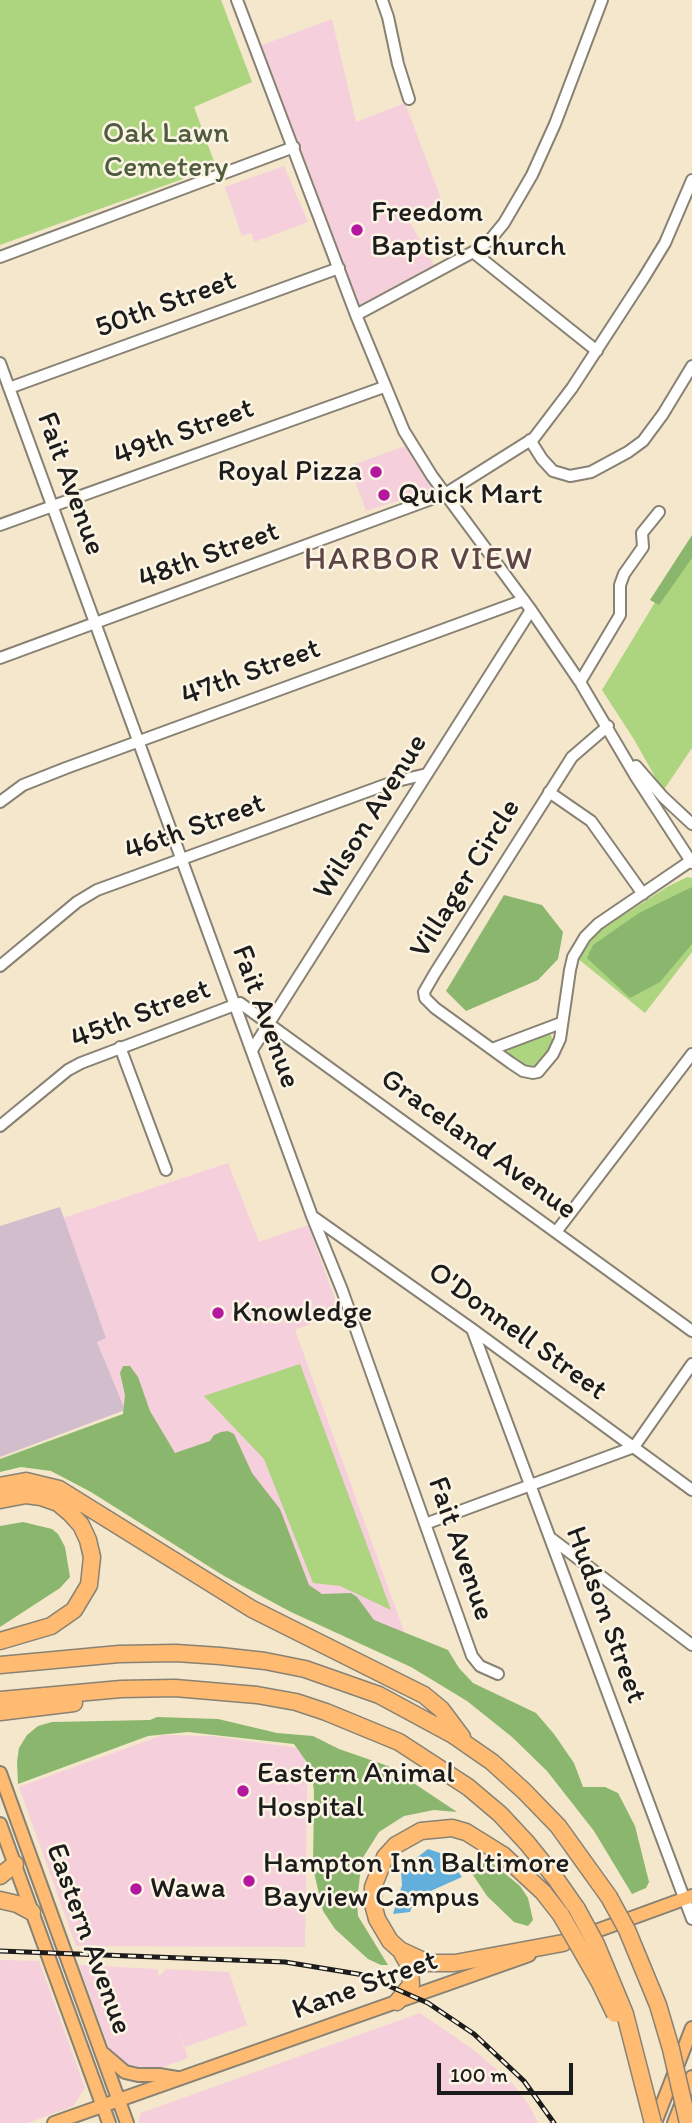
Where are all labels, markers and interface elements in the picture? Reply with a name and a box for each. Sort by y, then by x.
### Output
park label: Oak Lawn Cemetery [103,116,229,186]
place label: Freedom Baptist Church [371,195,566,265]
marker: Freedom Baptist Church [349,222,365,238]
street label: 50th Street [91,263,241,347]
street label: 49th Street [109,391,259,475]
street label: Fait Avenue [28,408,112,560]
place label: Royal Pizza [217,454,362,490]
marker: Royal Pizza [368,464,384,480]
place label: Quick Mart [398,477,542,513]
marker: Quick Mart [376,487,392,503]
street label: 48th Street [134,514,284,598]
district label: HARBOR VIEW [305,542,533,580]
street label: 47th Street [176,631,326,715]
street label: Wilson Avenue [306,728,436,906]
street label: 46th Street [120,786,270,870]
street label: Villager Circle [403,793,529,965]
street label: Fait Avenue [223,941,307,1093]
street label: 45th Street [66,972,216,1058]
street label: Graceland Avenue [373,1062,583,1228]
street label: O'Donnell Street [420,1255,614,1409]
place label: Knowledge [232,1295,372,1331]
marker: Knowledge [210,1305,226,1321]
street label: Fait Avenue [419,1472,501,1626]
street label: Hudson Street [556,1522,654,1708]
place label: Eastern Animal Hospital [257,1756,455,1826]
marker: Eastern Animal Hospital [235,1783,251,1799]
street label: Eastern Avenue [37,1839,139,2039]
place label: Hampton Inn Baltimore Bayview Campus [263,1846,570,1916]
place label: Wawa [150,1871,225,1907]
marker: Hampton Inn Baltimore Bayview Campus [241,1873,257,1889]
marker: Wawa [128,1881,144,1897]
street label: Kane Street [287,1943,443,2029]
scale bar [440,2050,576,2094]
text: 100 m [450,2062,508,2087]

